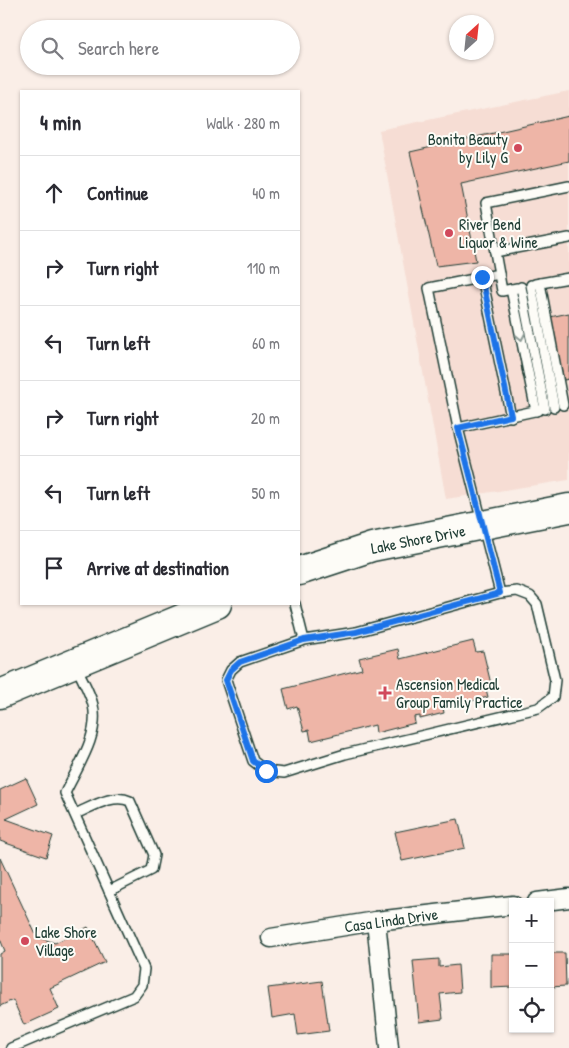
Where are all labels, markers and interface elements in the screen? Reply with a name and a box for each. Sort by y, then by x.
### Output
north arrow [449,15,494,60]
search box [20,20,300,75]
icon: search [38,34,66,62]
text: Search here [78,35,159,61]
text: 4 min [40,108,81,137]
text: Walk · 280 m [206,112,280,134]
place label: Bonita Beauty by Lily G [428,128,508,168]
marker: Bonita Beauty by Lily G [512,142,524,154]
icon: ahead [40,179,68,207]
text: Continue [87,180,148,206]
text: 40 m [252,182,280,204]
place label: River Bend Liquor & Wine [459,213,538,253]
marker: River Bend Liquor & Wine [443,227,455,239]
icon: right [40,254,68,282]
text: Turn right [87,255,158,281]
text: 110 m [247,257,280,279]
route end [471,266,494,289]
icon: left [40,329,68,357]
text: Turn left [87,330,150,356]
text: 60 m [252,332,280,354]
one-way arrow [515,332,525,341]
icon: right [40,404,68,432]
text: Turn right [87,405,158,431]
text: 20 m [251,407,280,429]
icon: left [40,479,68,507]
text: Turn left [87,480,150,506]
text: 50 m [252,482,280,504]
street label: Lake Shore Drive [369,519,468,559]
icon: arrive [40,554,68,582]
text: Arrive at destination [87,555,229,581]
place label: Ascension Medical Group Family Practice [396,673,523,713]
marker: Ascension Medical Group Family Practice [378,686,392,700]
route start [255,760,278,783]
map controls [509,898,554,1033]
button: + [509,898,554,943]
street label: Casa Linda Drive [343,902,440,937]
place label: Lake Shore Village [35,921,98,961]
marker: Lake Shore Village [19,935,31,947]
button: − [509,943,554,988]
button: locate [509,988,554,1033]

